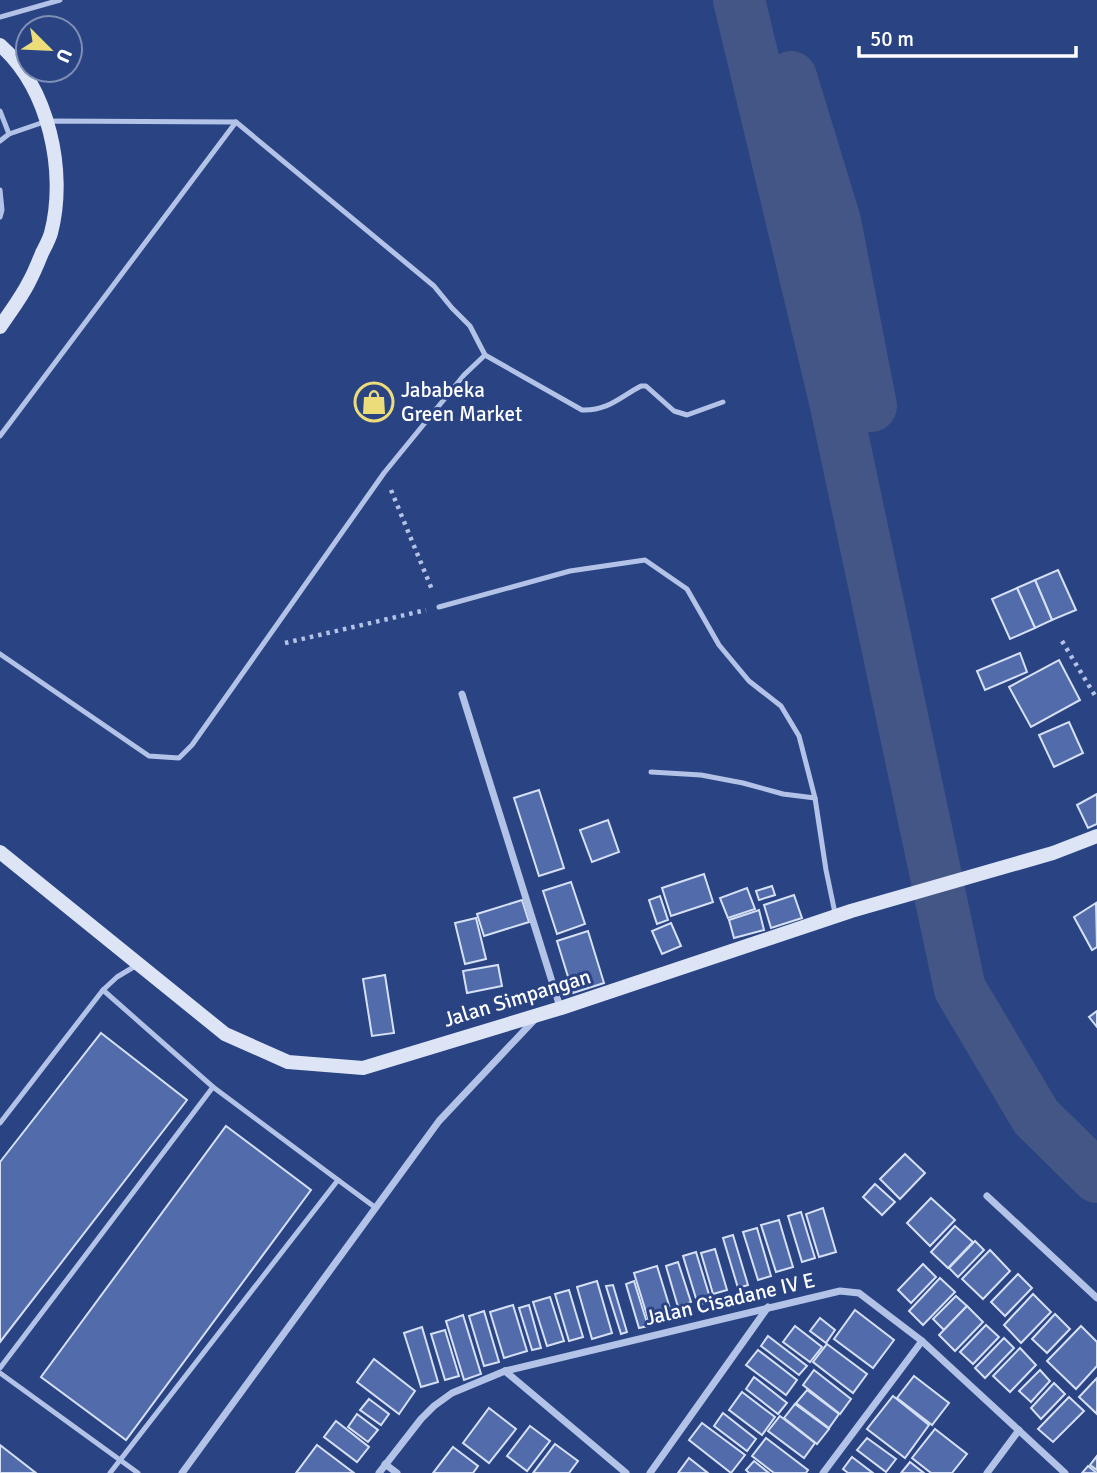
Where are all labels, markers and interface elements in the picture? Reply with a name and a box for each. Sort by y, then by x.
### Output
north arrow [14,14,84,84]
scale bar [859,14,1076,58]
text: 50 m [870,26,914,52]
text: U [50,45,77,66]
place label: Jababeka Green Market [401,377,522,427]
shop icon: Jababeka Green Market [353,381,395,423]
street label: Jalan Simpangan [440,963,594,1033]
street label: Jalan Cisadane IV E [642,1267,818,1331]

